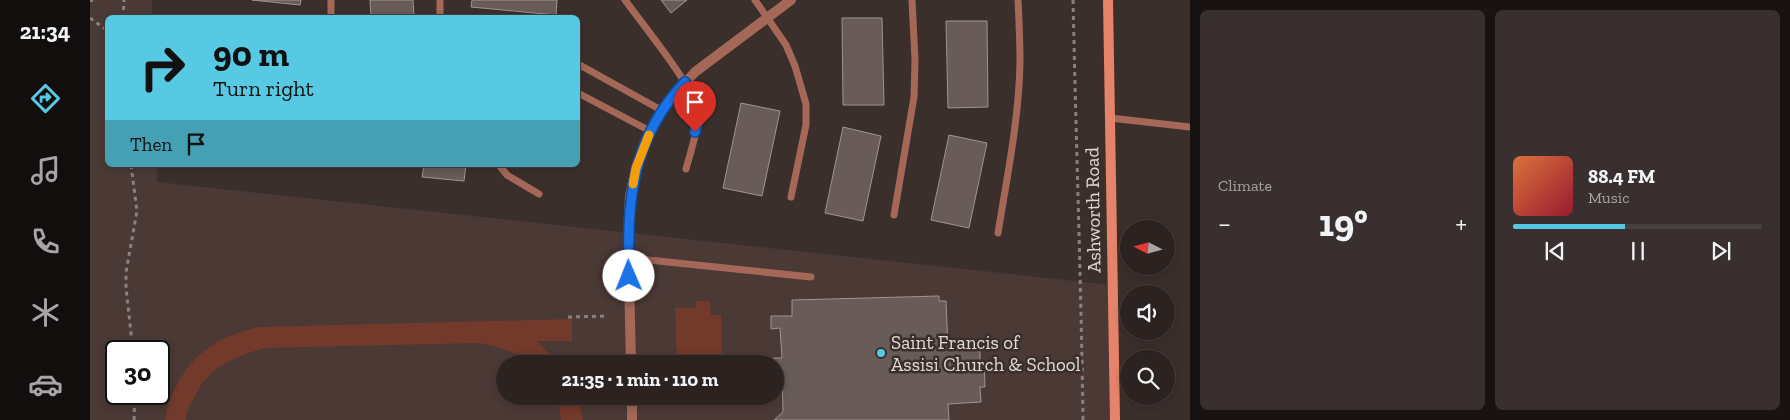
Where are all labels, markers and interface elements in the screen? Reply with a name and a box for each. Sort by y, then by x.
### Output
text: 21:34 [20,18,70,45]
text: 90 m [213,33,289,75]
icon: right [130,35,195,100]
text: Turn right [213,75,314,102]
icon: directions [28,81,63,116]
pin [674,81,716,132]
icon: arrive [681,88,709,116]
icon: arrive [182,130,210,158]
text: Then [130,133,172,156]
street label: Ashworth Road [1080,146,1106,273]
icon: music [28,153,63,188]
text: 88.4 FM [1588,165,1655,188]
text: Climate [1218,176,1272,195]
text: Music [1588,188,1630,207]
text: 19° [1319,200,1368,246]
text: − [1218,207,1231,240]
text: + [1455,207,1467,240]
north arrow [1120,220,1175,275]
map controls [1120,220,1175,405]
icon: phone [28,224,63,259]
icon: previous [1541,237,1569,265]
icon: pause [1624,237,1652,265]
icon: next [1707,237,1735,265]
position arrow [602,249,654,301]
button: sound [1120,285,1175,340]
icon: climate [28,295,63,330]
place label: Saint Francis of Assisi Church & School [891,331,1081,376]
speed limit sign: 30 [105,340,170,405]
marker: Saint Francis of Assisi Church & School [875,347,887,359]
button: search [1120,350,1175,405]
icon: car [28,367,63,402]
text: 21:35 · 1 min · 110 m [562,368,718,391]

